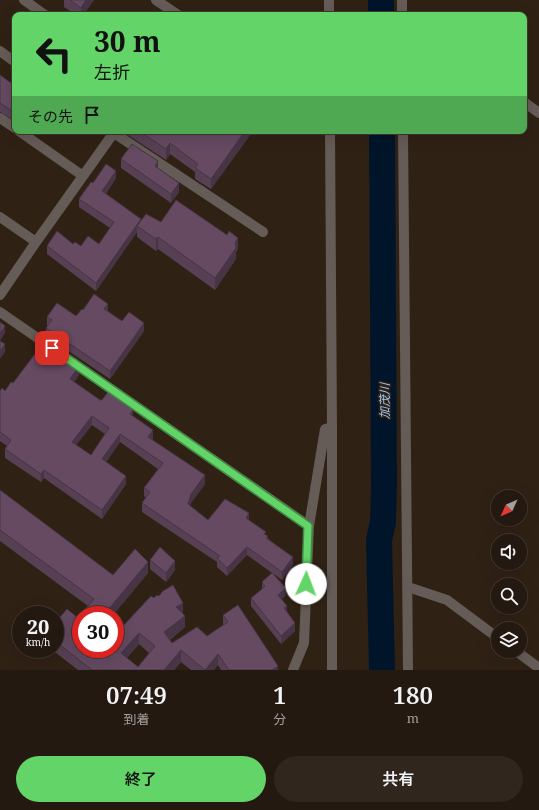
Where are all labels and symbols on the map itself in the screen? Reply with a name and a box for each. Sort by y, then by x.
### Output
pin [35,331,69,365]
water label: 加茂川 [376,381,393,419]
north arrow [491,490,527,526]
position arrow [285,563,327,605]
speed limit sign: 30 [72,606,124,658]

